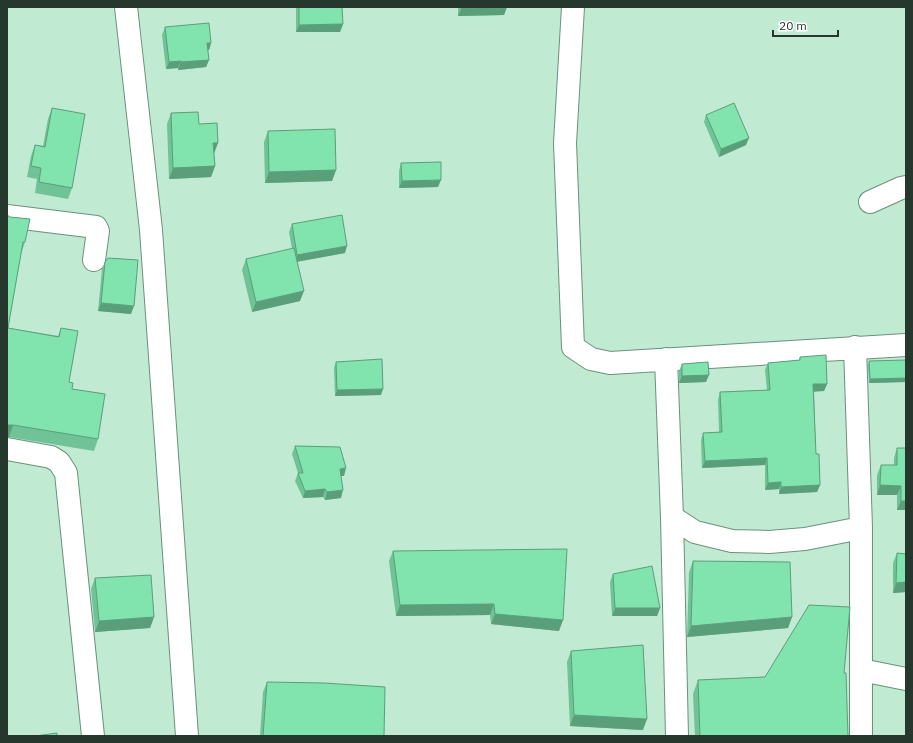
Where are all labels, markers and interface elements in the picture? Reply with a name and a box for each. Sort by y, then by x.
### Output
scale bar [773,12,838,38]
text: 20 m [779,18,807,33]

